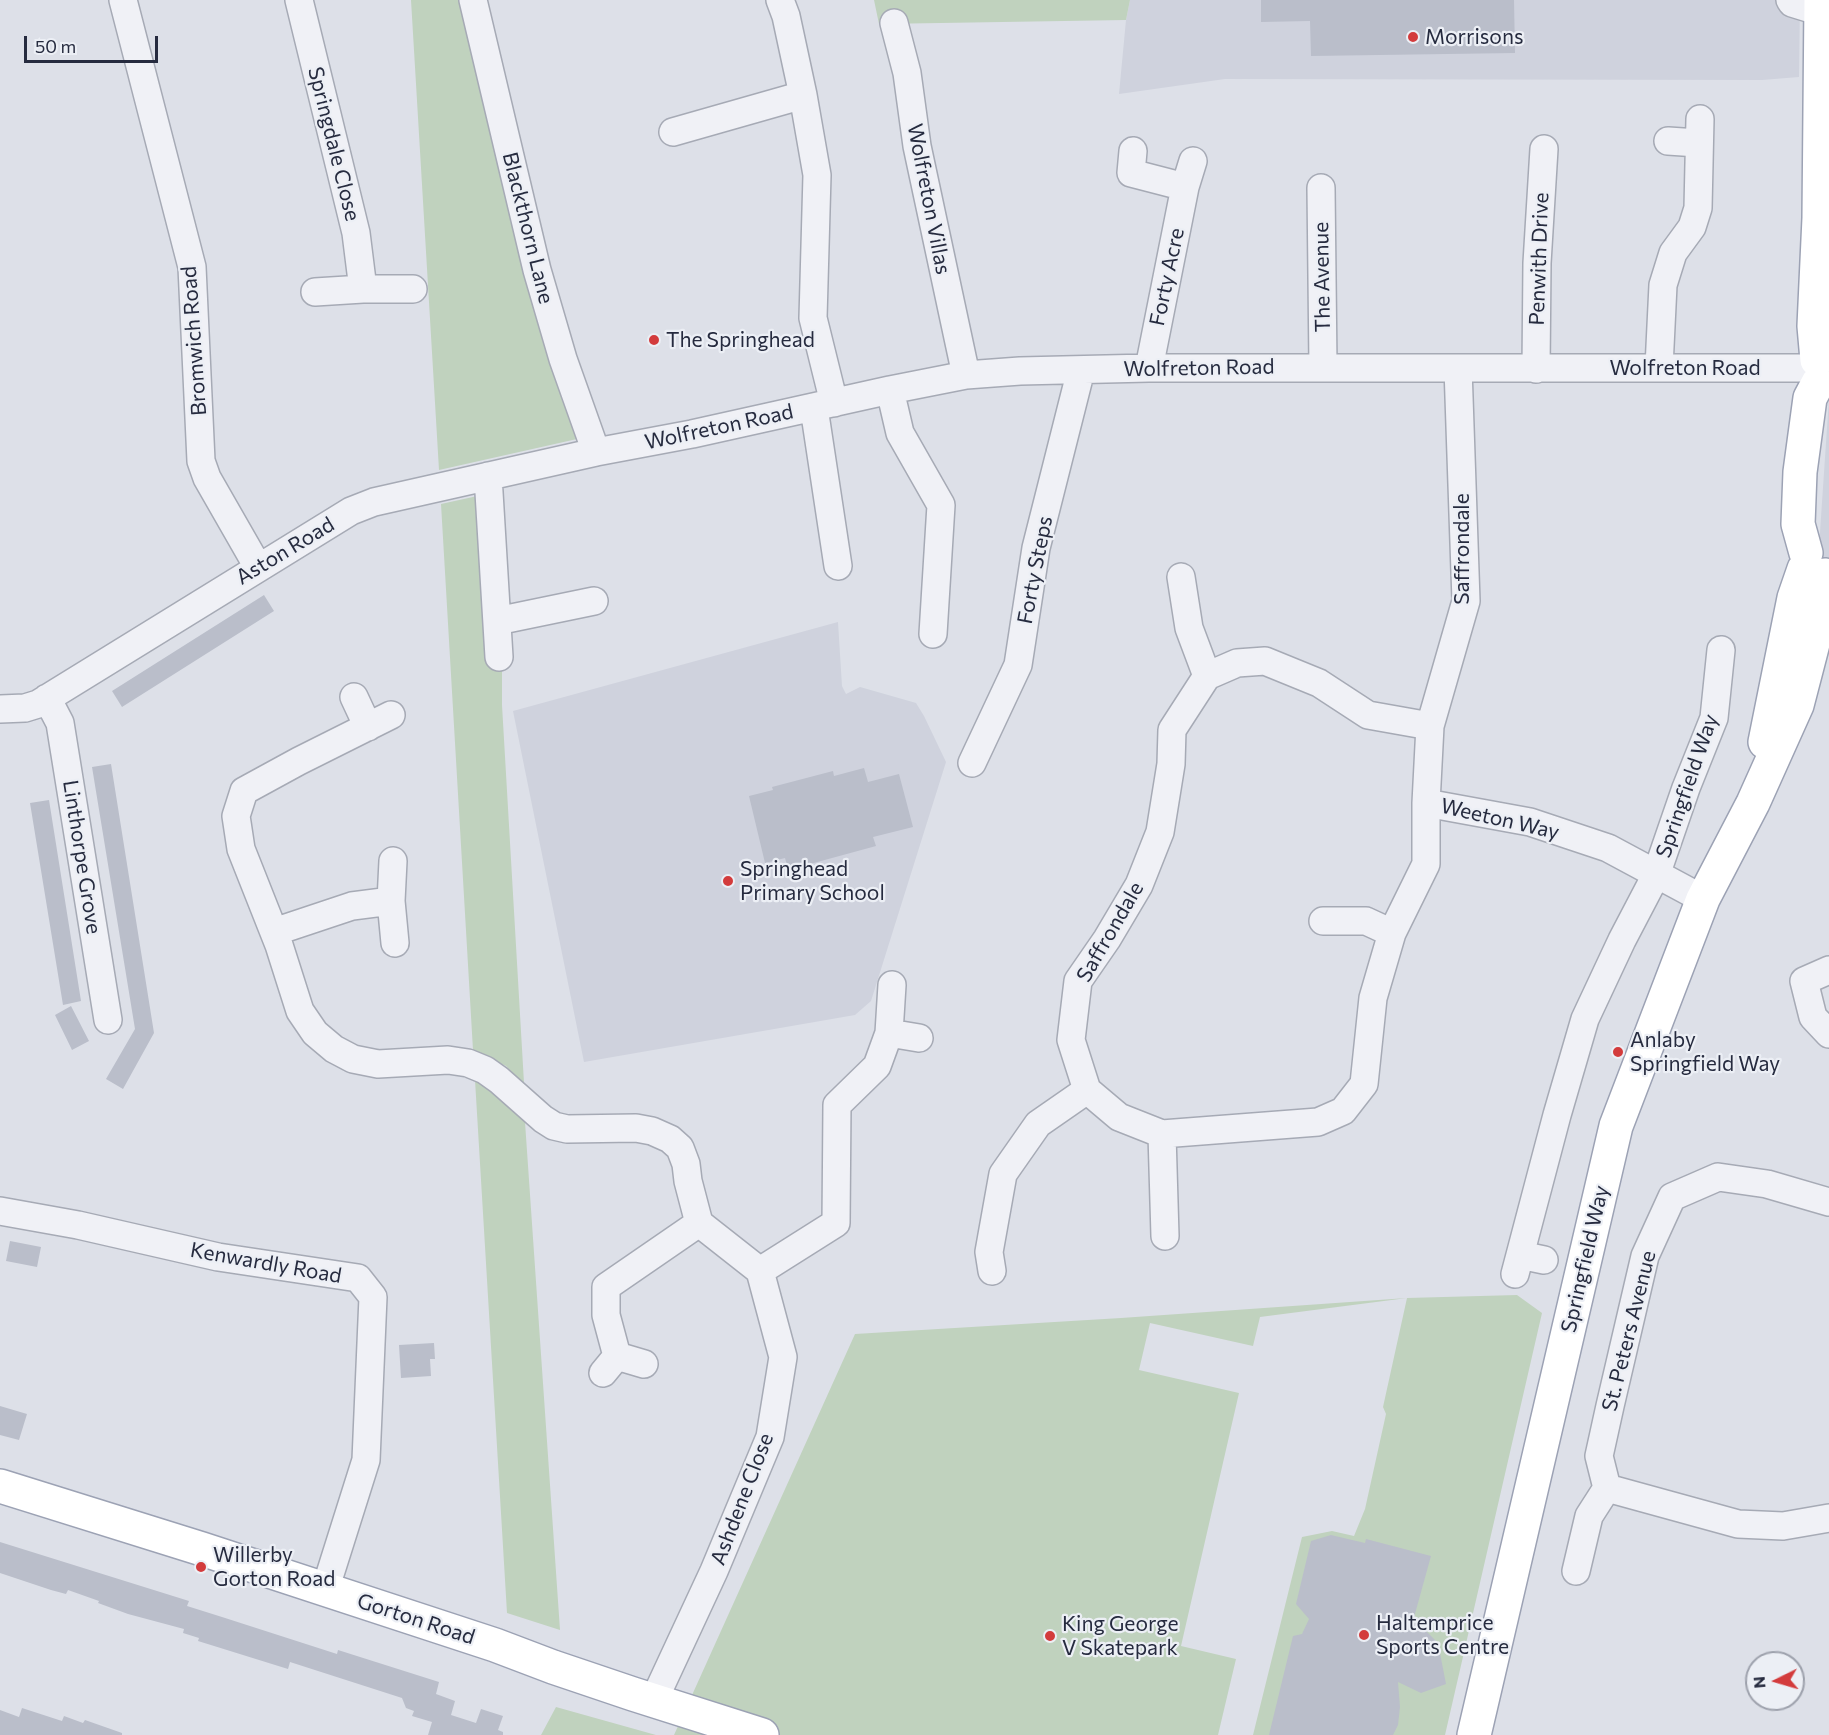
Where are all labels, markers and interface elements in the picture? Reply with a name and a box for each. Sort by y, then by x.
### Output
scale bar [27,24,160,62]
place label: Morrisons [1425,24,1523,50]
marker: Morrisons [1406,30,1420,44]
text: 50 m [35,35,76,57]
street label: Springdale Close [303,64,365,224]
street label: Wolfreton Villas [902,121,956,277]
street label: Blackthorn Lane [497,150,559,306]
street label: Penwith Drive [1524,192,1554,326]
street label: The Avenue [1308,221,1336,333]
street label: Forty Acre [1144,226,1190,328]
street label: Bromwich Road [176,265,212,417]
place label: The Springhead [666,327,815,353]
marker: The Springhead [647,333,661,347]
street label: Wolfreton Road [1123,354,1275,382]
street label: Wolfreton Road [1609,355,1761,381]
street label: Wolfreton Road [642,399,796,455]
street label: Saffrondale [1449,493,1475,605]
street label: Aston Road [231,512,339,590]
street label: Forty Steps [1012,514,1058,626]
street label: Springfield Way [1651,711,1723,861]
street label: Linthorpe Grove [57,778,107,936]
street label: Weeton Way [1438,793,1562,845]
place label: Springhead Primary School [740,856,885,906]
marker: Springhead Primary School [721,874,735,888]
street label: Saffrondale [1071,877,1149,987]
place label: Anlaby Springfield Way [1630,1027,1780,1077]
marker: Anlaby Springfield Way [1611,1045,1625,1059]
street label: Springfield Way [1556,1183,1614,1335]
street label: Kenwardly Road [188,1237,344,1289]
street label: St. Peters Avenue [1597,1248,1661,1414]
street label: Ashdene Close [705,1430,779,1568]
place label: Willerby Gorton Road [213,1542,335,1592]
marker: Willerby Gorton Road [194,1560,208,1574]
street label: Gorton Road [354,1588,478,1650]
place label: Haltemprice Sports Centre [1376,1610,1509,1660]
place label: King George V Skatepark [1062,1611,1179,1661]
marker: Haltemprice Sports Centre [1357,1628,1371,1642]
marker: King George V Skatepark [1043,1629,1057,1643]
north arrow [1745,1651,1805,1711]
text: N [1749,1676,1769,1689]

